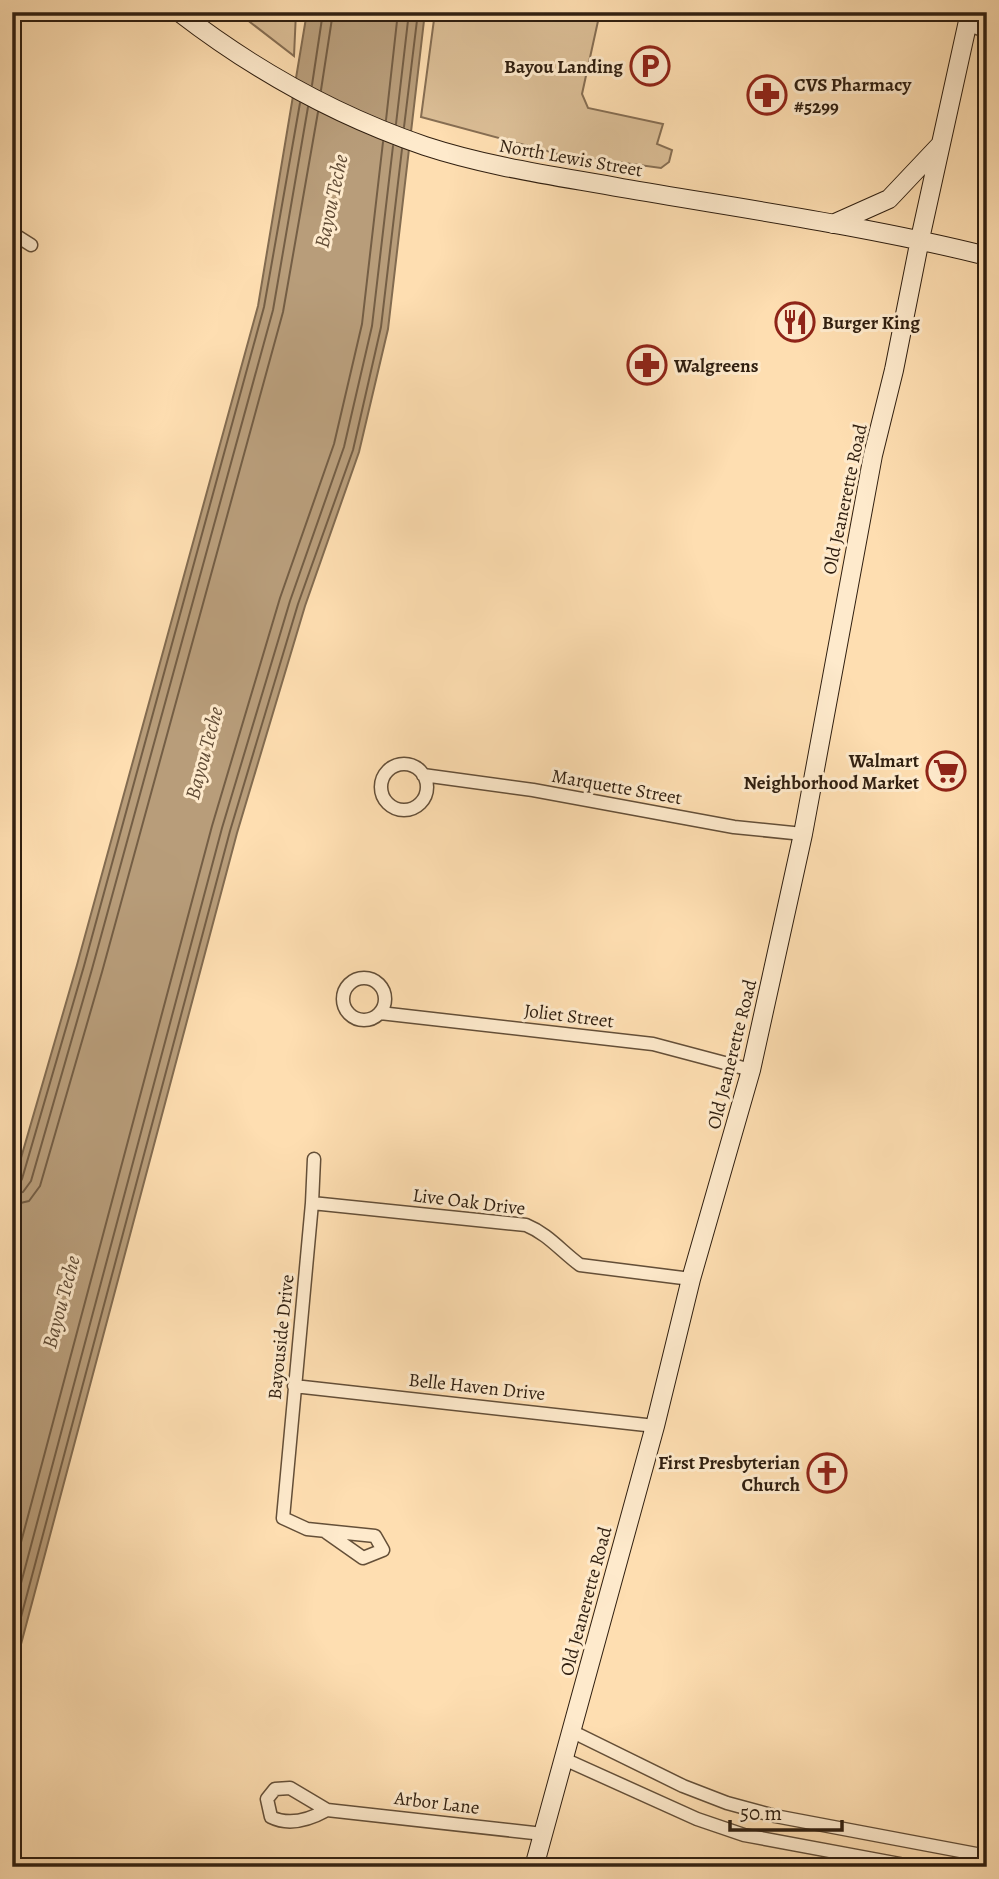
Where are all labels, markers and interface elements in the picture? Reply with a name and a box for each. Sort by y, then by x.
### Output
parking icon: Bayou Landing [629,45,671,87]
place label: Bayou Landing [504,54,623,80]
place label: CVS Pharmacy #5299 [794,72,912,120]
pharmacy icon: CVS Pharmacy #5299 [746,74,788,116]
street label: North Lewis Street [497,133,645,183]
water label: Bayou Teche [307,151,355,250]
restaurant icon: Burger King [774,301,816,343]
place label: Burger King [822,310,920,336]
pharmacy icon: Walgreens [626,344,668,386]
place label: Walgreens [673,353,759,379]
street label: Old Jeanerette Road [816,421,874,577]
water label: Bayou Teche [178,703,230,802]
place label: Walmart Neighborhood Market [743,748,920,796]
supermarket icon: Walmart Neighborhood Market [925,750,967,792]
street label: Marquette Street [550,763,684,811]
street label: Old Jeanerette Road [701,976,763,1132]
street label: Joliet Street [523,998,615,1034]
street label: Live Oak Drive [411,1182,527,1222]
water label: Bayou Teche [35,1252,87,1351]
street label: Bayouside Drive [261,1273,301,1401]
street label: Belle Haven Drive [407,1367,546,1407]
place label: First Presbyterian Church [658,1450,800,1498]
church icon: First Presbyterian Church [806,1452,848,1494]
street label: Old Jeanerette Road [554,1523,619,1679]
street label: Arbor Lane [392,1785,481,1821]
scale bar [730,1788,842,1832]
text: 50 m [740,1799,782,1827]

